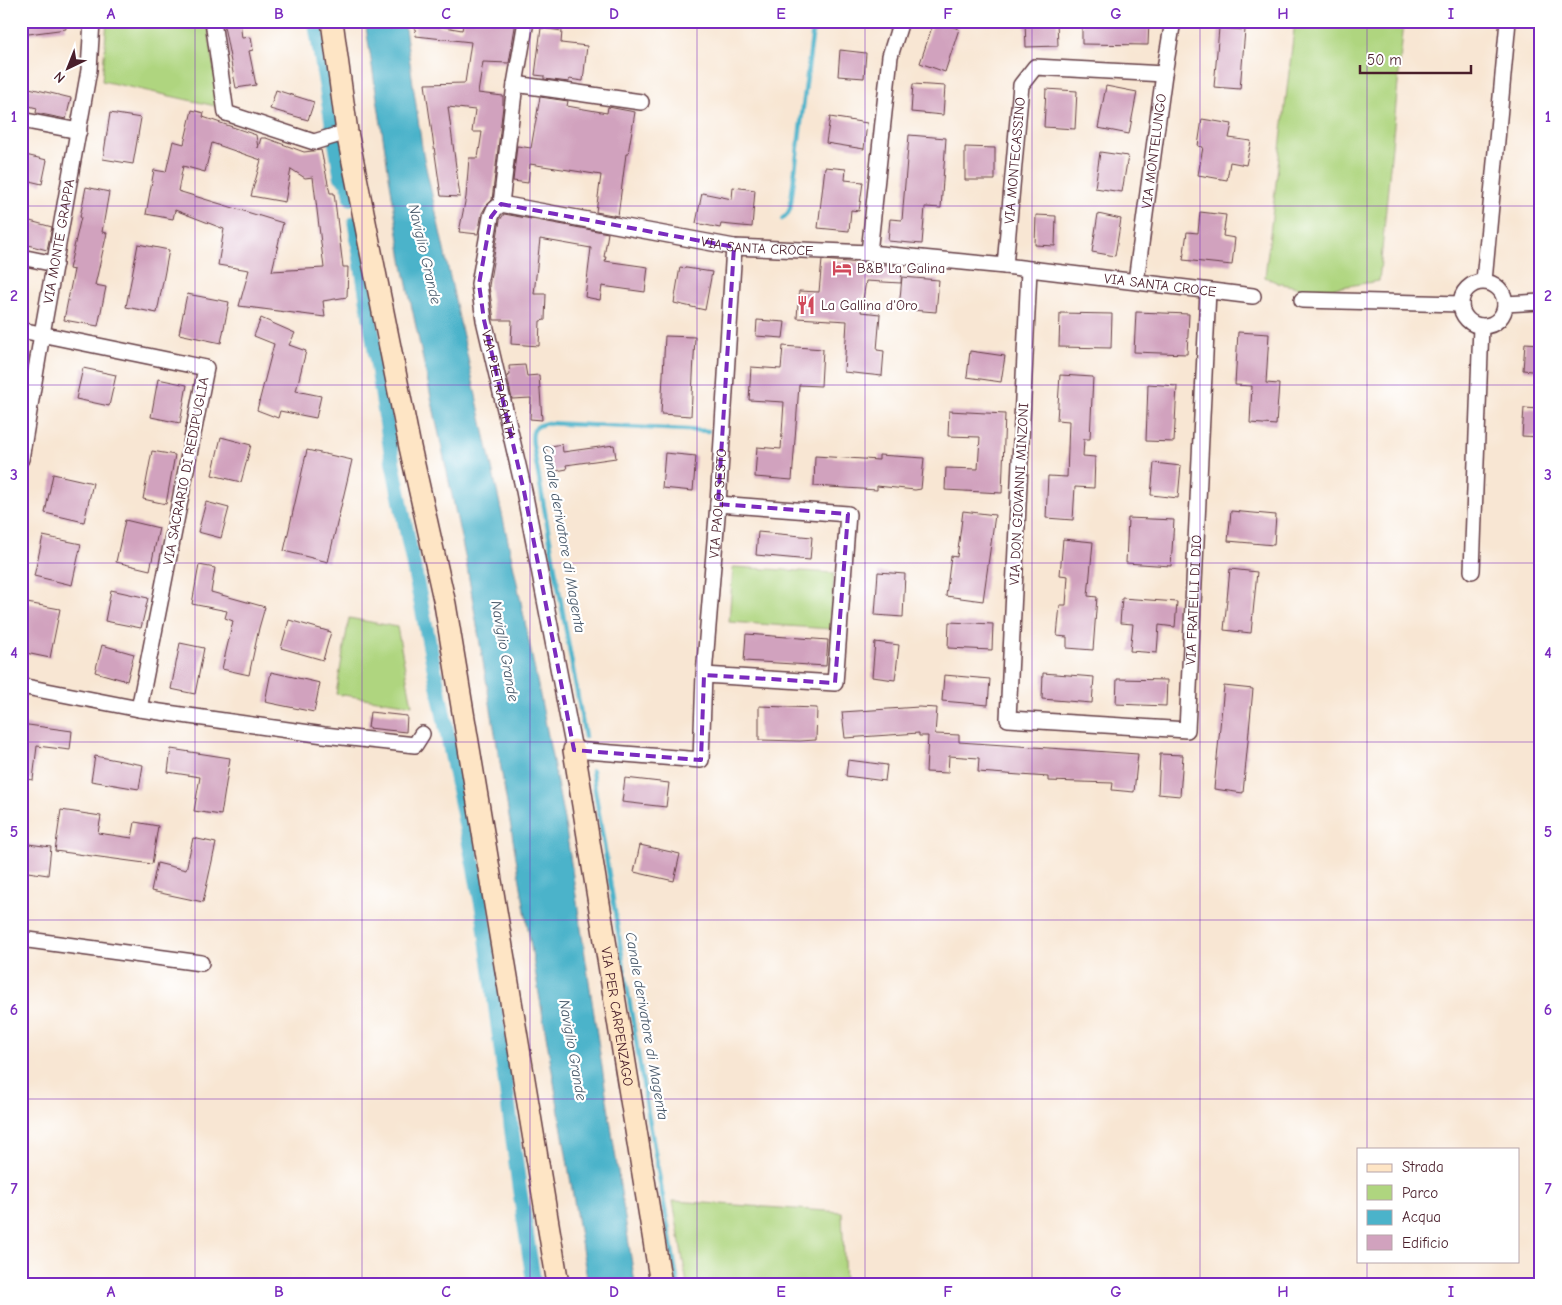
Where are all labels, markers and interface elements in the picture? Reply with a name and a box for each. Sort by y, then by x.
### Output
text: A [107,5,116,23]
text: B [274,5,284,23]
text: C [441,5,451,23]
text: D [609,5,619,23]
text: E [776,5,786,23]
text: F [943,5,953,23]
text: G [1110,5,1122,23]
text: H [1277,5,1289,23]
text: I [1448,5,1454,23]
north arrow [42,42,92,92]
scale bar [1360,42,1471,74]
text: 50 m [1367,51,1402,69]
text: N [50,68,69,86]
street label: VIA MONTELUNGO [1137,93,1170,210]
street label: VIA MONTECASSINO [1000,96,1028,225]
text: 1 [11,108,17,126]
text: 1 [1545,108,1551,126]
street label: VIA MONTE GRAPPA [39,178,78,305]
water label: Naviglio Grande [405,202,445,306]
street label: VIA SANTA CROCE [700,233,814,259]
hotel icon: B&B La Galina [831,257,853,279]
place label: B&B La Galina [857,260,945,277]
street label: VIA SANTA CROCE [1103,270,1217,300]
text: 2 [10,287,18,305]
text: 2 [1544,287,1552,305]
restaurant icon: La Gallina d'Oro [795,294,817,316]
place label: La Gallina d'Oro [821,297,918,314]
street label: VIA PIETRASANTA [478,328,520,440]
street label: VIA SACRARIO DI REDIPUGLIA [159,376,213,566]
street label: VIA DON GIOVANNI MINZONI [1006,402,1032,586]
water label: Canale derivatore di Magenta [539,444,589,635]
street label: VIA PAOLO SESTO [705,448,730,559]
text: 3 [10,466,18,484]
text: 3 [1544,466,1552,484]
street label: VIA FRATELLI DI DIO [1182,534,1205,666]
water label: Naviglio Grande [487,599,523,703]
text: 4 [10,644,18,662]
text: 4 [1544,644,1552,662]
text: 5 [10,823,18,841]
text: 5 [1544,823,1552,841]
water label: Canale derivatore di Magenta [622,931,672,1122]
street label: VIA PER CARPENZAGO [598,945,637,1087]
water label: Naviglio Grande [555,998,591,1102]
text: 6 [10,1001,18,1019]
text: 6 [1544,1001,1552,1019]
legend [1357,1148,1520,1262]
text: Strada [1402,1158,1444,1176]
text: 7 [10,1180,18,1198]
text: 7 [1544,1180,1552,1198]
text: Parco [1402,1184,1438,1202]
text: Acqua [1402,1208,1441,1226]
text: Edificio [1402,1234,1449,1252]
text: A [107,1283,116,1301]
text: B [274,1283,284,1301]
text: C [441,1283,451,1301]
text: D [609,1283,619,1301]
text: E [776,1283,786,1301]
text: F [943,1283,953,1301]
text: G [1110,1283,1122,1301]
text: H [1277,1283,1289,1301]
text: I [1448,1283,1454,1301]

